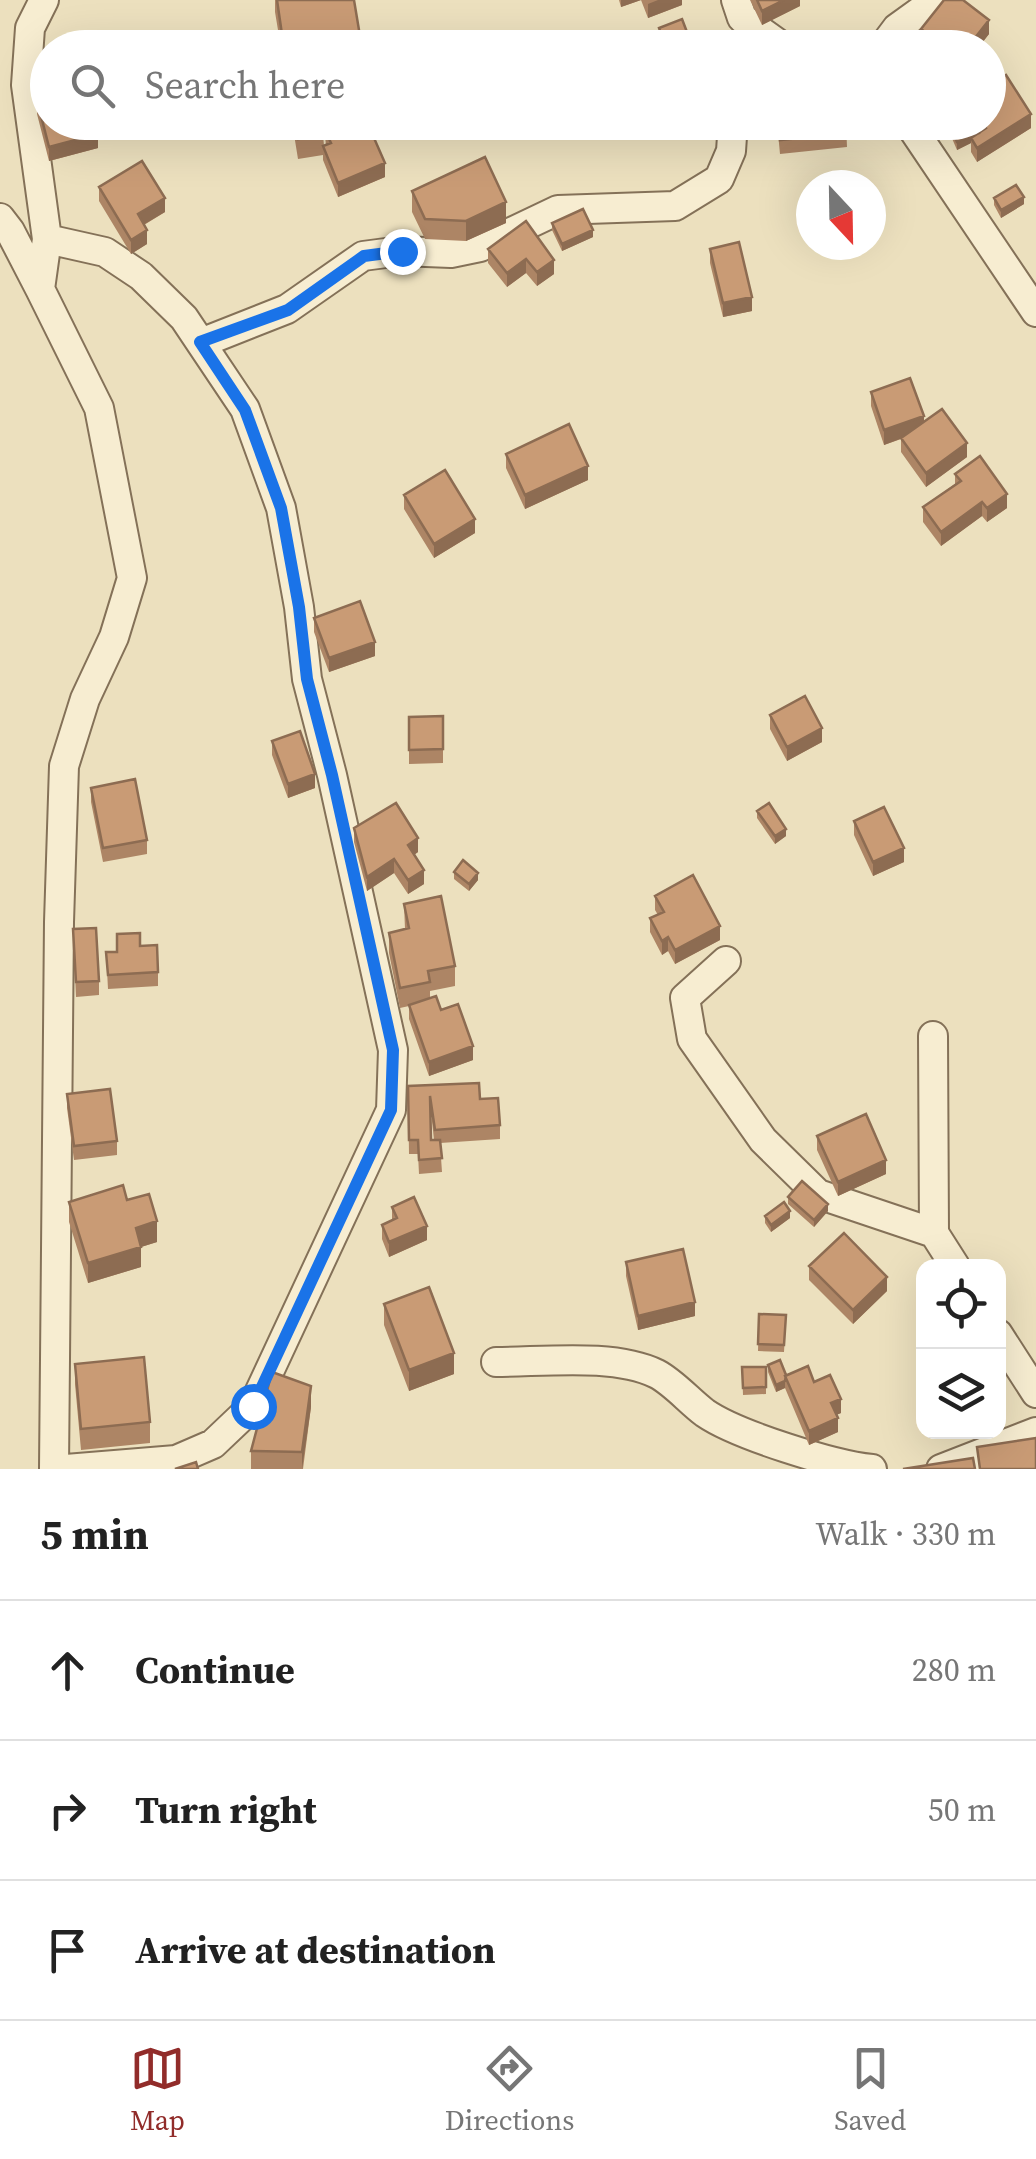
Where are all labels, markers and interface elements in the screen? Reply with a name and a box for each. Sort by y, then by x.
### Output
search box [30,30,1006,140]
icon: search [65,58,120,113]
text: Search here [145,59,345,111]
north arrow [796,170,886,260]
route end [380,229,426,275]
map controls [916,1259,1006,1439]
button: locate [916,1259,1006,1349]
button: layers [916,1349,1006,1439]
route start [231,1384,277,1430]
text: 5 min [40,1505,149,1563]
text: Walk · 330 m [815,1512,996,1556]
icon: ahead [40,1643,95,1698]
text: Continue [135,1644,295,1696]
text: 280 m [912,1648,996,1692]
icon: right [40,1783,95,1838]
text: Turn right [135,1784,317,1836]
text: 50 m [928,1788,996,1832]
icon: arrive [40,1923,95,1978]
text: Arrive at destination [135,1924,496,1976]
tab: Map [130,2041,185,2139]
tab: Directions [445,2041,574,2139]
tab: Saved [834,2041,906,2139]

